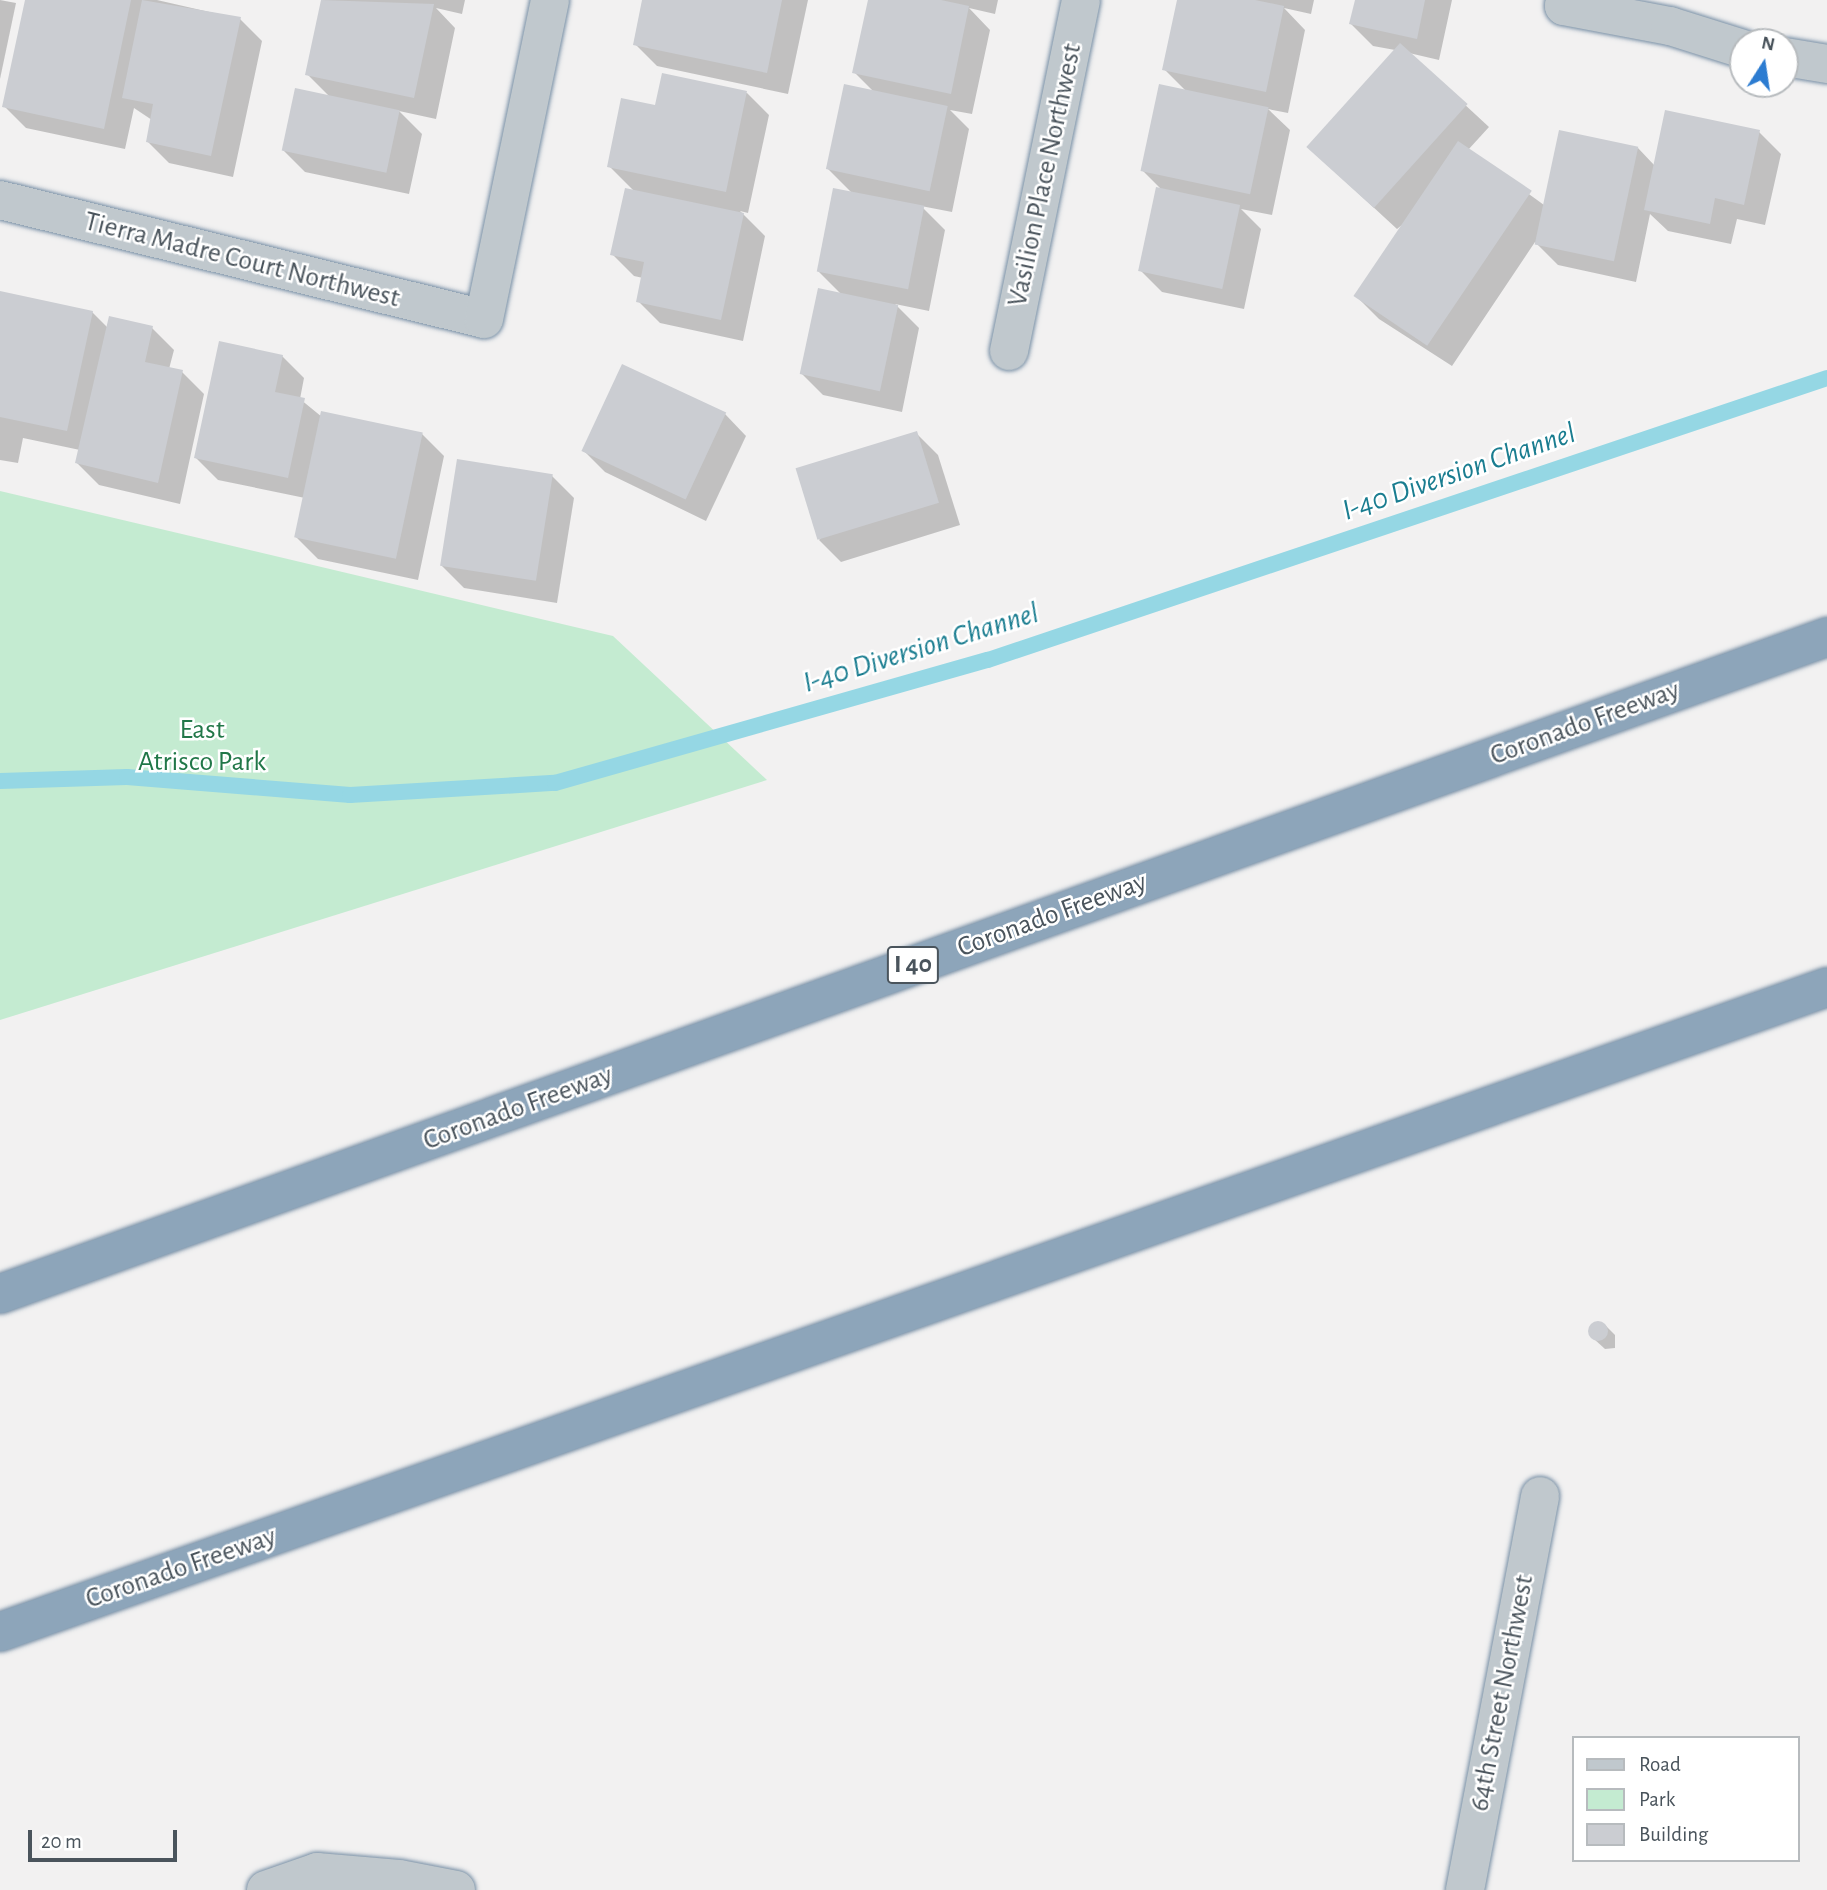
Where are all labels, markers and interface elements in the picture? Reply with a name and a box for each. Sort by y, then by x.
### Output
north arrow [1729,28,1799,98]
text: N [1760,33,1776,55]
street label: Vasilion Place Northwest [1001,40,1089,310]
street label: Tierra Madre Court Northwest [81,205,403,315]
water label: I-40 Diversion Channel [1337,415,1581,529]
water label: I-40 Diversion Channel [799,595,1043,701]
street label: Coronado Freeway [1486,673,1684,773]
park label: East Atrisco Park [138,713,266,779]
street label: Coronado Freeway [953,865,1151,965]
road number: I 40 [887,942,939,988]
street label: Coronado Freeway [419,1058,617,1158]
street label: Coronado Freeway [81,1520,281,1616]
street label: 64th Street Northwest [1463,1572,1541,1814]
legend [1572,1736,1799,1862]
text: Road [1639,1754,1681,1775]
text: Park [1639,1789,1675,1810]
scale bar [32,1816,180,1860]
text: Building [1639,1824,1708,1845]
text: 20 m [41,1831,82,1852]

